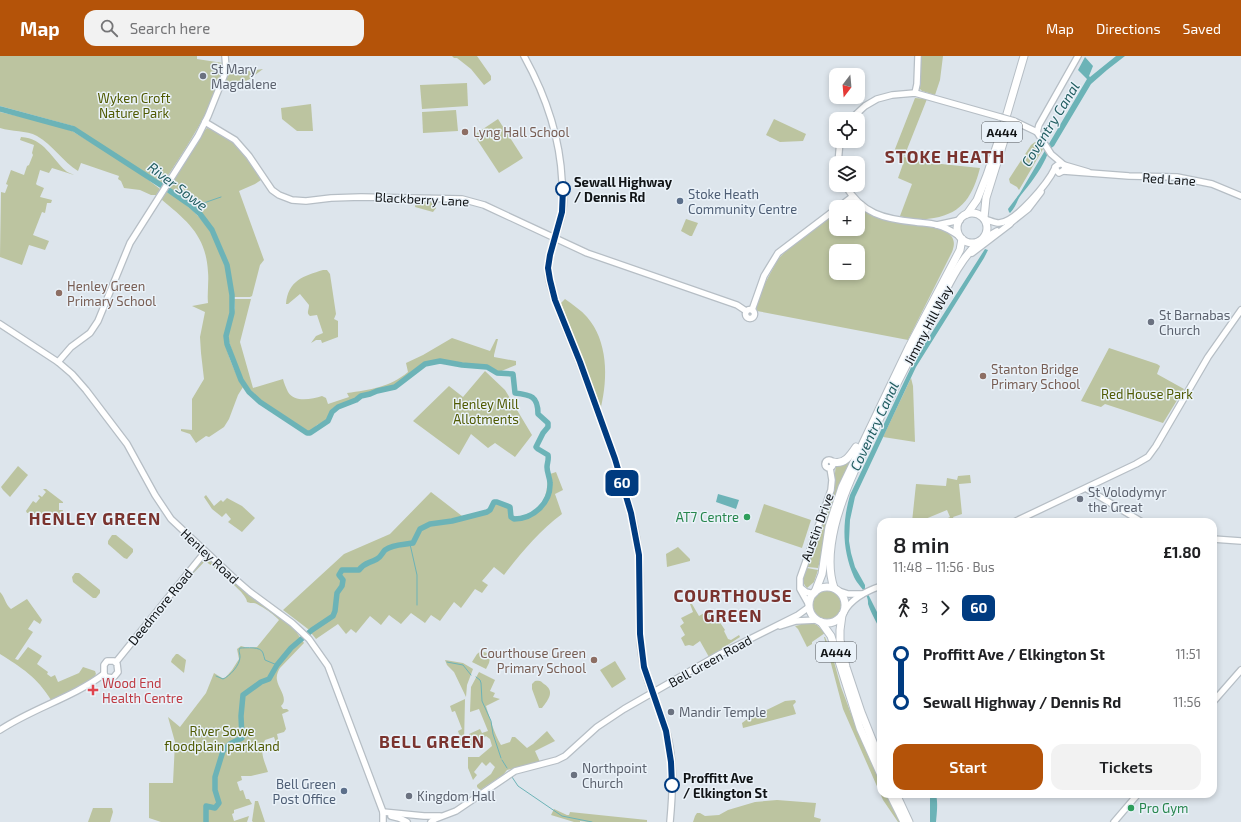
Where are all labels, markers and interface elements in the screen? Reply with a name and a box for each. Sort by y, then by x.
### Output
search box [84,10,364,46]
text: Map [20,17,60,40]
icon: search [98,17,120,39]
text: Search here [130,19,210,37]
text: Map [1046,20,1074,37]
text: Directions [1096,20,1161,37]
text: Saved [1183,20,1221,37]
place label: St Mary Magdalene [211,61,277,92]
north arrow [829,68,865,104]
map controls [829,68,865,280]
marker: St Mary Magdalene [198,71,208,81]
water label: Coventry Canal [1017,79,1083,169]
park label: Wyken Croft Nature Park [98,90,170,121]
button: locate [829,112,865,148]
road number: A444 [982,122,1022,142]
place label: Lyng Hall School [473,124,569,140]
marker: Lyng Hall School [460,127,470,137]
district label: STOKE HEATH [885,146,1005,166]
button: layers [829,156,865,192]
water label: River Sowe [145,158,212,214]
street label: Red Lane [1142,169,1196,189]
place label: Sewall Highway / Dennis Rd [574,174,673,205]
marker: Sewall Highway / Dennis Rd [555,181,571,197]
place label: Stoke Heath Community Centre [688,186,797,217]
street label: Blackberry Lane [374,189,470,209]
marker: Stoke Heath Community Centre [675,196,685,206]
button: + [829,200,865,236]
button: − [829,244,865,280]
place label: Henley Green Primary School [67,278,156,309]
street label: Jimmy Hill Way [900,282,956,368]
marker: Henley Green Primary School [54,288,64,298]
place label: St Barnabas Church [1159,307,1230,338]
marker: St Barnabas Church [1146,317,1156,327]
place label: Stanton Bridge Primary School [991,361,1080,392]
marker: Stanton Bridge Primary School [978,371,988,381]
water label: Coventry Canal [846,379,902,473]
park label: Red House Park [1101,386,1193,402]
park label: Henley Mill Allotments [453,396,519,427]
line badge: 60 [604,470,640,496]
text: 60 [613,474,631,491]
place label: St Volodymyr the Great [1088,484,1167,515]
street label: Austin Drive [797,491,837,563]
marker: St Volodymyr the Great [1075,494,1085,504]
district label: HENLEY GREEN [29,508,161,528]
place label: AT7 Centre [676,509,739,525]
marker: AT7 Centre [742,512,752,522]
street label: Henley Road [178,525,242,587]
text: 8 min [893,531,950,557]
text: £1.80 [1163,543,1201,561]
text: 11:48 – 11:56 · Bus [893,559,995,575]
street label: Deedmore Road [124,566,196,648]
district label: COURTHOUSE GREEN [673,585,793,625]
icon: walk [893,597,915,619]
icon: forward [934,597,956,619]
text: 60 [970,599,987,616]
text: 3 [921,600,928,616]
street label: Bell Green Road [665,631,755,691]
road number: A444 [816,642,856,662]
place label: Courthouse Green Primary School [480,645,586,676]
text: Proffitt Ave / Elkington St [923,645,1105,663]
text: 11:51 [1175,646,1201,662]
marker: Courthouse Green Primary School [589,655,599,665]
place label: Wood End Health Centre [102,675,183,706]
marker: Wood End Health Centre [87,684,99,696]
text: Sewall Highway / Dennis Rd [923,693,1121,711]
text: 11:56 [1173,694,1201,710]
place label: Mandir Temple [679,704,766,720]
marker: Mandir Temple [666,707,676,717]
park label: River Sowe floodplain parkland [164,723,280,754]
district label: BELL GREEN [379,731,485,751]
button: Start [893,744,1043,790]
button: Tickets [1051,744,1201,790]
place label: Northpoint Church [582,760,647,791]
marker: Northpoint Church [569,770,579,780]
place label: Proffitt Ave / Elkington St [683,770,768,801]
place label: Bell Green Post Office [273,776,336,807]
marker: Proffitt Ave / Elkington St [664,777,680,793]
marker: Bell Green Post Office [339,786,349,796]
place label: Kingdom Hall [417,788,495,804]
marker: Kingdom Hall [404,791,414,801]
place label: Pro Gym [1139,800,1188,816]
marker: Pro Gym [1126,803,1136,813]

